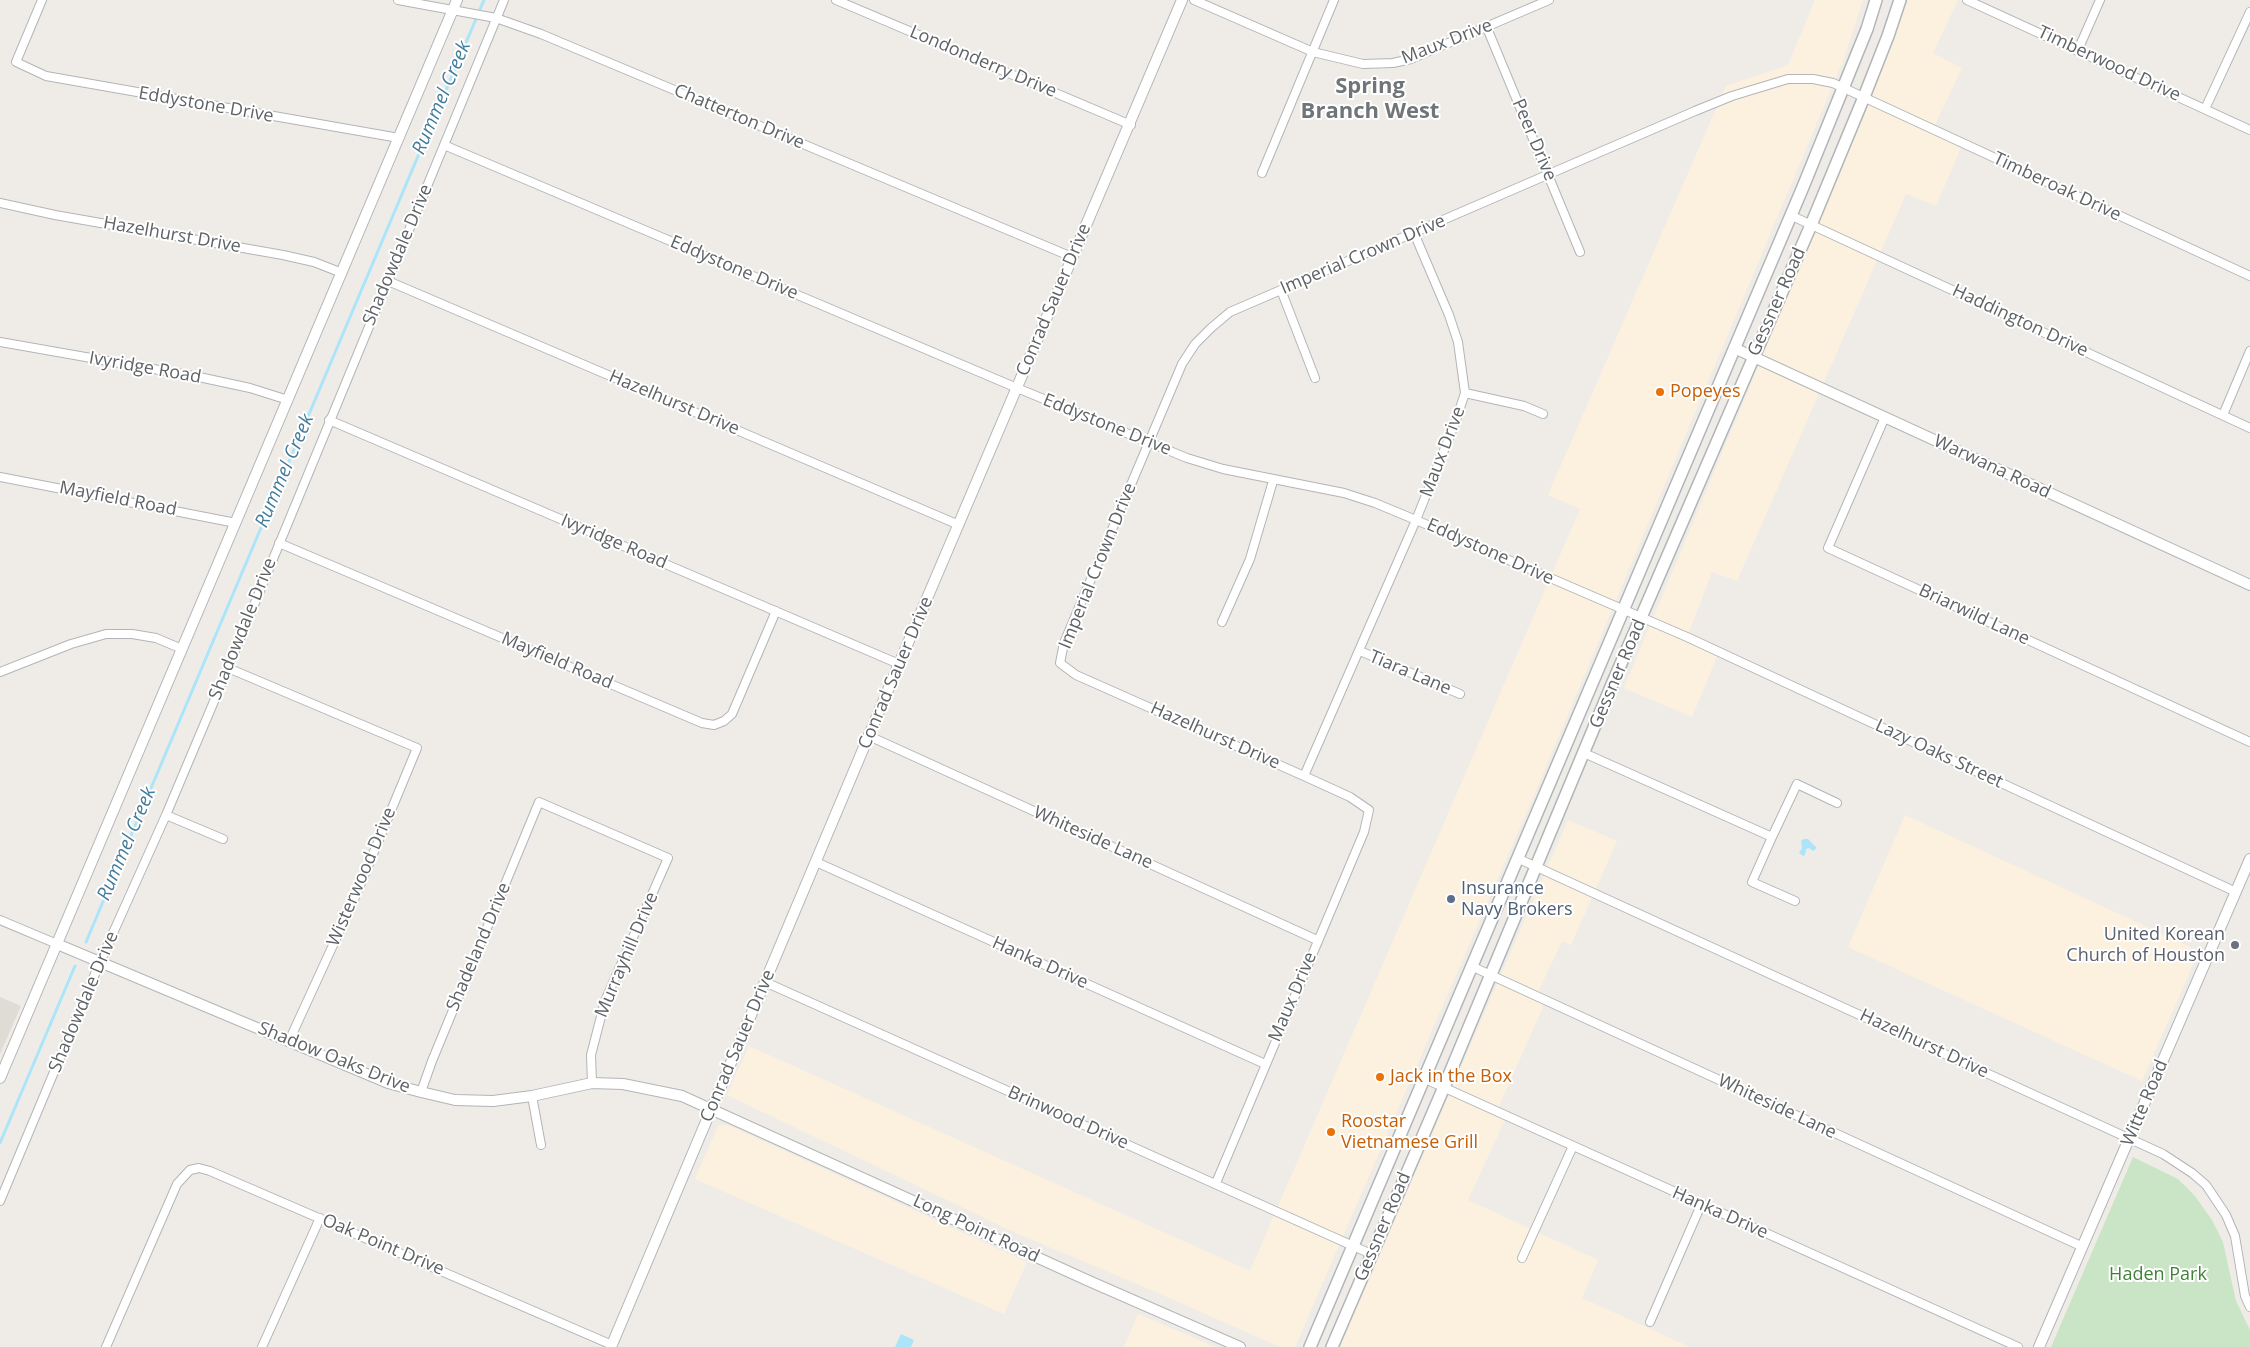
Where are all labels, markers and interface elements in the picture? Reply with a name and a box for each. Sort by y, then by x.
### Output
street label: Maux Drive [1399,15,1495,69]
street label: Londonderry Drive [906,21,1060,103]
street label: Timberwood Drive [2034,21,2184,107]
water label: Rummel Creek [408,38,476,158]
district label: Spring Branch West [1301,74,1439,125]
street label: Chatterton Drive [670,80,808,154]
street label: Eddystone Drive [137,82,275,128]
street label: Peer Drive [1507,96,1561,184]
street label: Timberoak Drive [1990,148,2124,226]
street label: Shadowdale Drive [359,181,437,329]
street label: Imperial Crown Drive [1277,210,1449,300]
street label: Hazelhurst Drive [101,212,243,258]
street label: Conrad Sauer Drive [1012,221,1096,379]
street label: Eddystone Drive [667,231,801,305]
street label: Gessner Road [1743,244,1811,360]
street label: Haddington Drive [1949,280,2091,362]
street label: Ivyridge Road [87,348,203,388]
street label: Hazelhurst Drive [606,366,742,440]
place label: Popeyes [1670,381,1740,403]
marker: Popeyes [1654,386,1666,398]
street label: Eddystone Drive [1040,389,1174,461]
street label: Maux Drive [1416,404,1470,500]
water label: Rummel Creek [251,411,319,531]
street label: Warwana Road [1930,430,2054,504]
street label: Mayfield Road [57,477,179,521]
street label: Imperial Crown Drive [1055,480,1141,652]
street label: Ivyridge Road [558,510,670,574]
street label: Eddystone Drive [1423,514,1557,590]
street label: Shadowdale Drive [205,555,281,703]
street label: Briarwild Lane [1915,580,2033,650]
street label: Conrad Sauer Drive [854,594,938,752]
street label: Gessner Road [1585,616,1651,732]
street label: Mayfield Road [498,628,616,694]
street label: Tiara Lane [1366,646,1454,700]
street label: Hazelhurst Drive [1147,698,1283,774]
street label: Lazy Oaks Street [1872,715,2006,793]
water label: Rummel Creek [93,784,161,904]
street label: Whiteside Lane [1030,802,1156,874]
street label: Wisterwood Drive [323,804,401,950]
place label: Insurance Navy Brokers [1461,878,1573,921]
street label: Shadeland Drive [442,880,516,1014]
street label: Murrayhill Drive [591,889,663,1021]
marker: Insurance Navy Brokers [1445,893,1457,905]
place label: United Korean Church of Houston [2066,924,2225,966]
street label: Shadowdale Drive [45,928,123,1076]
street label: Hanka Drive [989,932,1091,994]
marker: United Korean Church of Houston [2229,939,2241,951]
street label: Maux Drive [1264,949,1322,1045]
street label: Conrad Sauer Drive [696,967,780,1125]
street label: Hazelhurst Drive [1856,1005,1992,1083]
street label: Shadow Oaks Drive [255,1018,413,1098]
street label: Witte Road [2117,1057,2173,1149]
place label: Jack in the Box [1390,1066,1512,1088]
street label: Whiteside Lane [1714,1070,1840,1144]
marker: Jack in the Box [1374,1071,1386,1083]
street label: Brinwood Drive [1004,1082,1132,1154]
place label: Roostar Vietnamese Grill [1341,1111,1478,1154]
marker: Roostar Vietnamese Grill [1325,1126,1337,1138]
street label: Gessner Road [1350,1169,1416,1285]
street label: Hanka Drive [1669,1182,1771,1244]
street label: Long Point Road [909,1190,1043,1268]
street label: Oak Point Drive [319,1210,447,1280]
park label: Haden Park [2109,1264,2207,1286]

